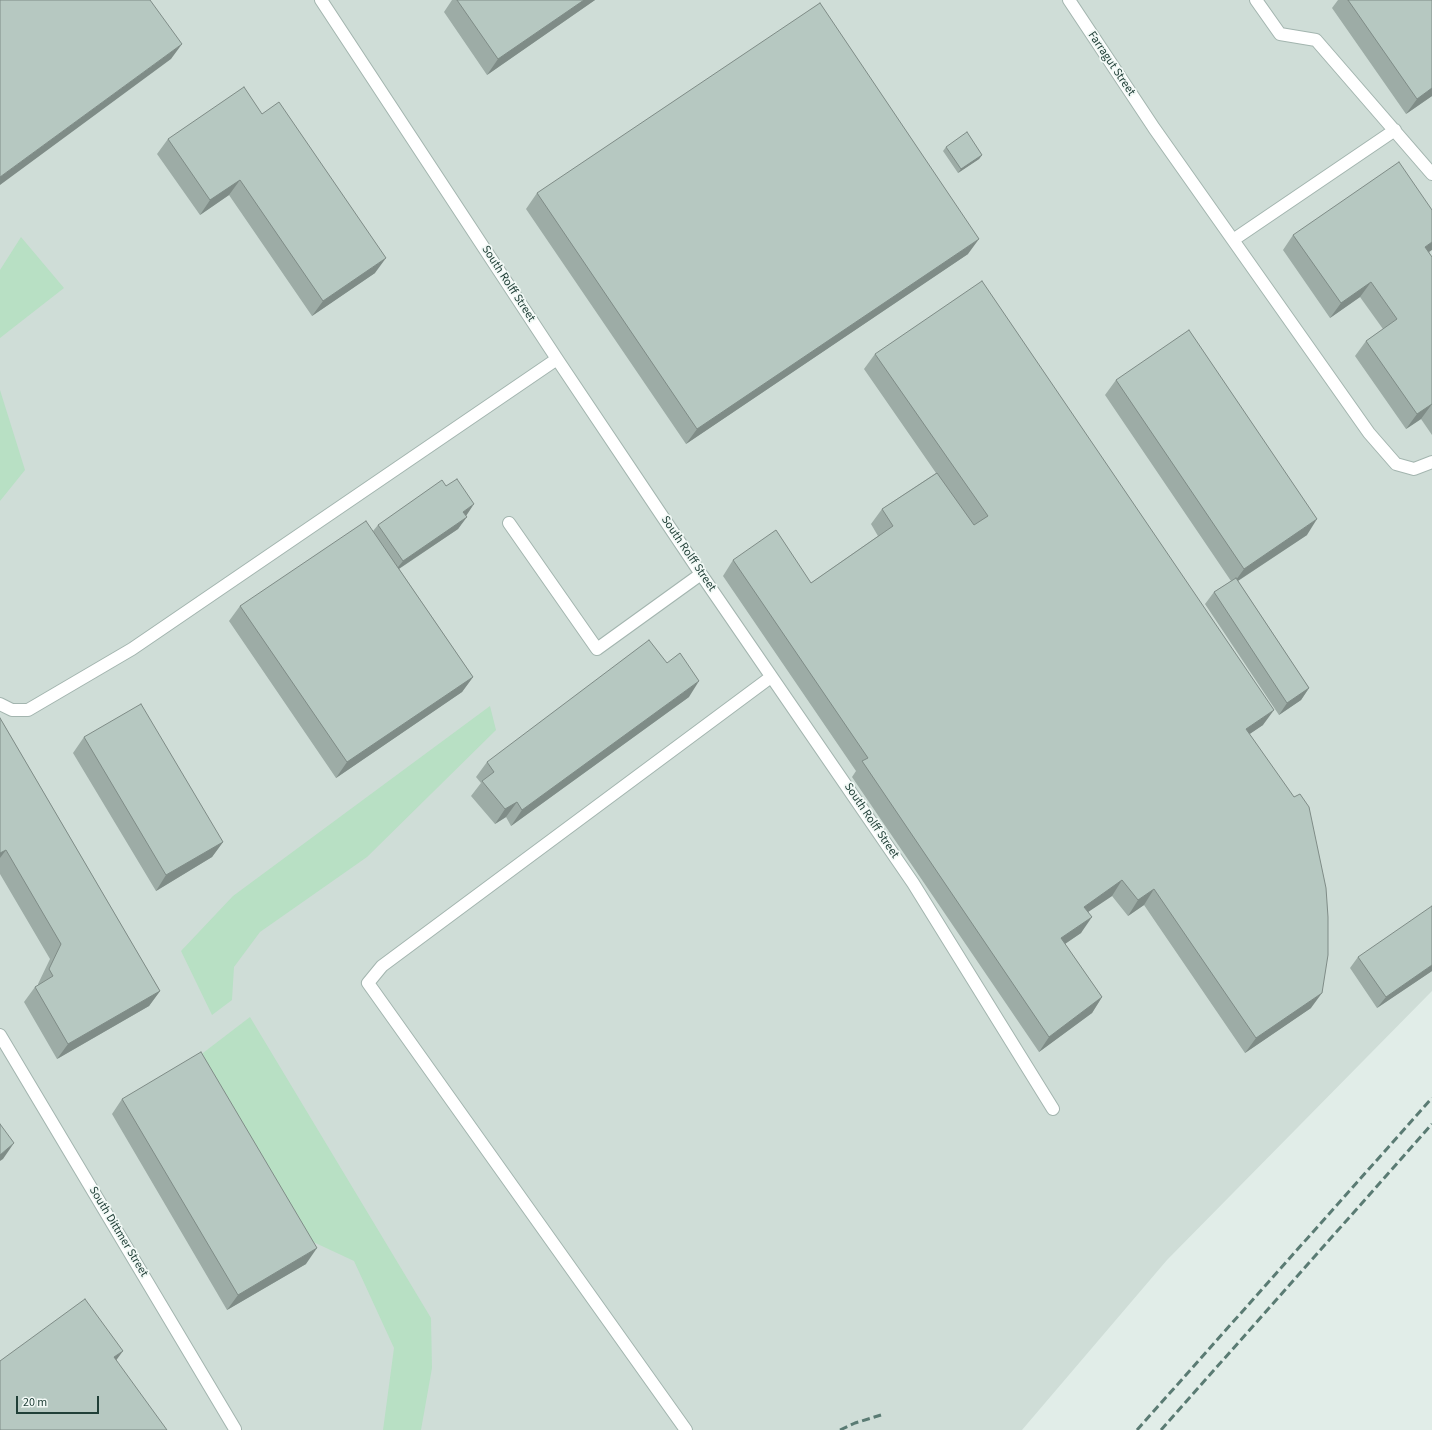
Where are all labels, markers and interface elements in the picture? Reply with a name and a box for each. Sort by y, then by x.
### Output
street label: Farragut Street [1084,29,1138,99]
street label: South Rolff Street [478,243,538,325]
street label: South Rolff Street [657,513,719,595]
street label: South Rolff Street [840,780,902,862]
street label: South Dittmer Street [85,1184,151,1280]
scale bar [18,1388,101,1414]
text: 20 m [23,1394,47,1411]

